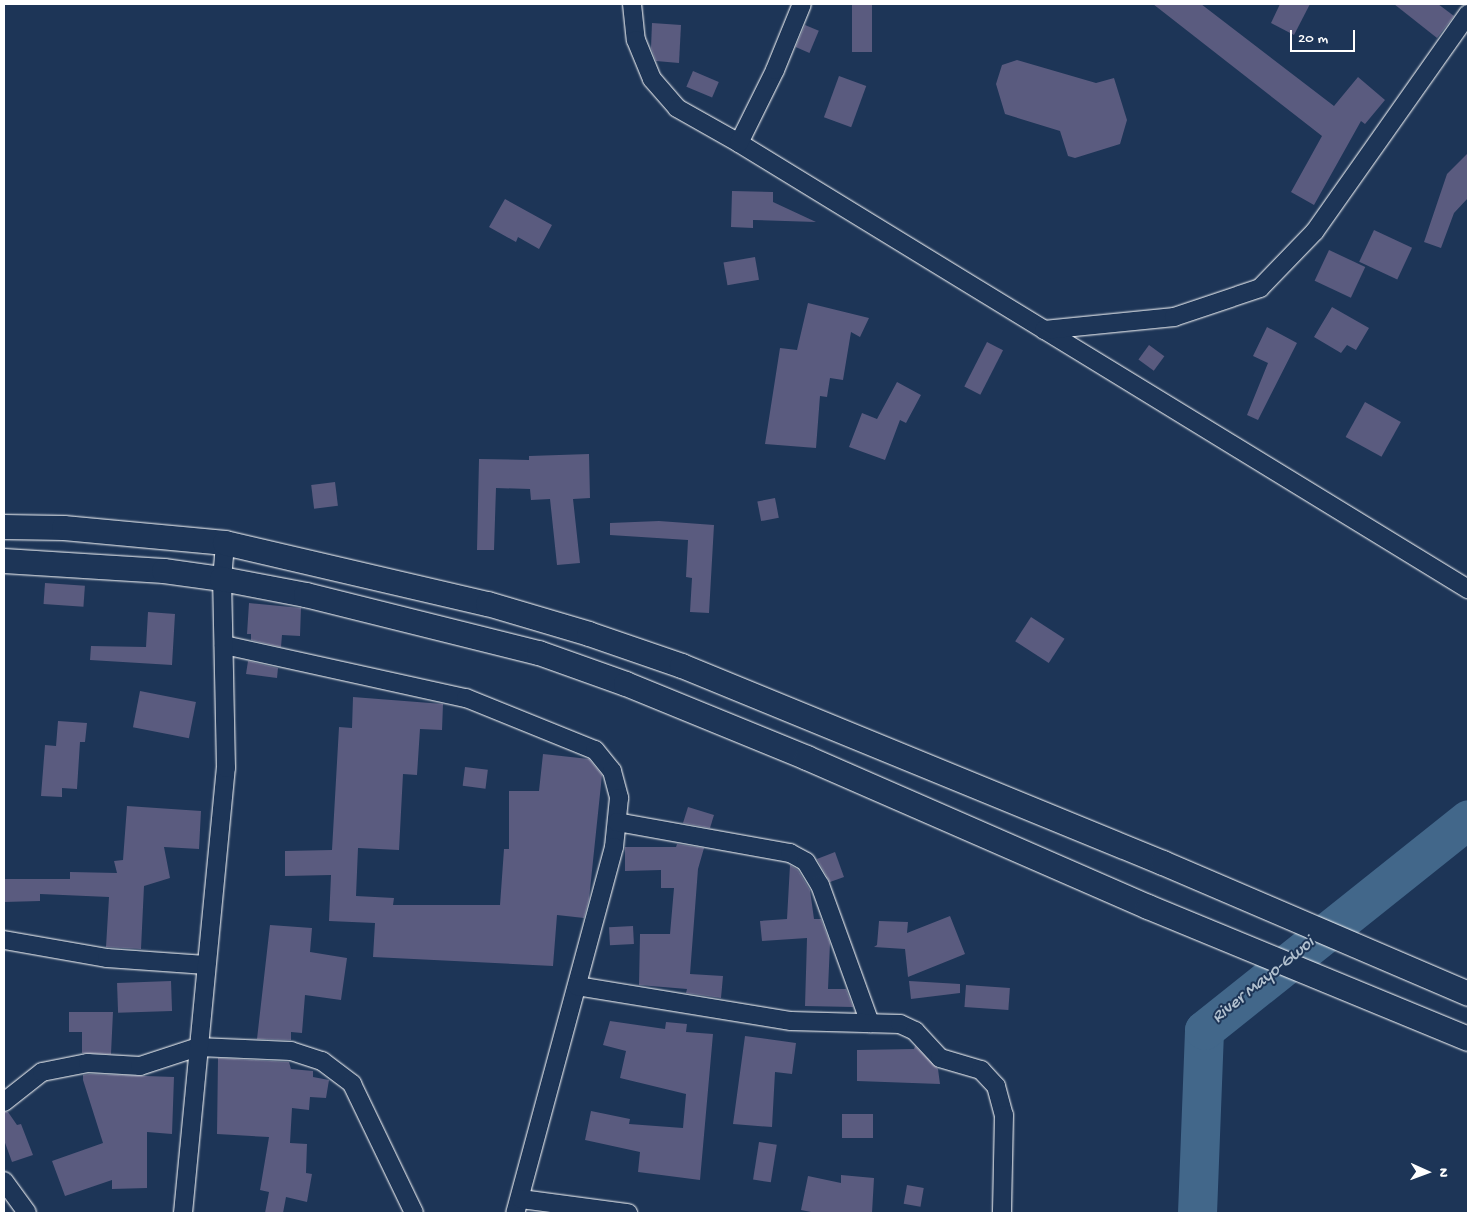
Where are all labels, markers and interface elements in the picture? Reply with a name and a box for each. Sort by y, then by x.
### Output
scale bar [1292,20,1357,52]
text: 20 m [1298,30,1328,48]
water label: River Mayo-Gwoi [1208,933,1320,1029]
north arrow [1402,1147,1452,1197]
text: N [1434,1168,1451,1177]

